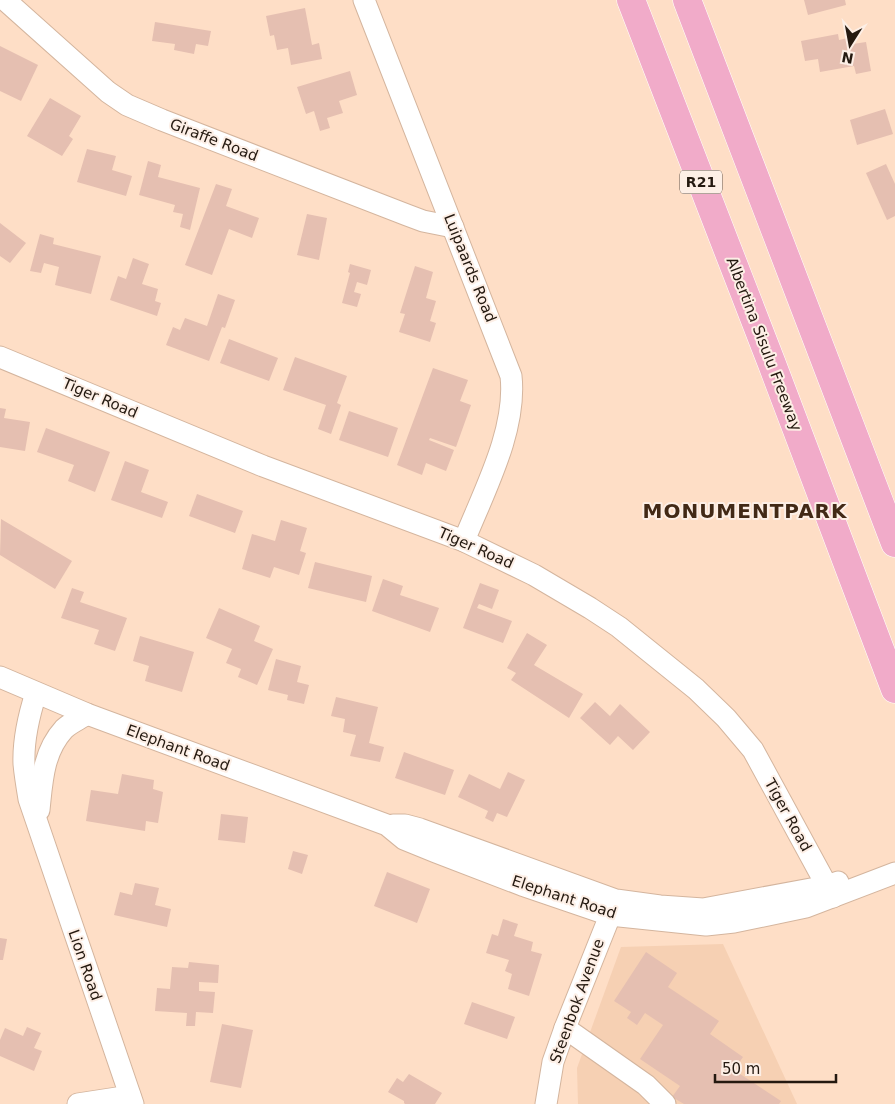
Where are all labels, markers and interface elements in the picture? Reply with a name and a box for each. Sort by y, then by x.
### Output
north arrow [825,20,875,70]
text: N [840,49,855,67]
street label: Giraffe Road [167,115,261,165]
road number: R21 [680,170,722,193]
street label: Luipaards Road [440,211,500,325]
street label: Albertina Sisulu Freeway [723,255,806,433]
street label: Tiger Road [59,374,140,422]
district label: MONUMENTPARK [642,499,848,523]
street label: Tiger Road [435,523,516,573]
street label: Elephant Road [124,721,232,775]
street label: Tiger Road [760,775,815,854]
street label: Elephant Road [509,872,619,922]
street label: Lion Road [65,927,105,1003]
street label: Steenbok Avenue [546,936,608,1066]
scale bar [715,1052,836,1084]
text: 50 m [722,1060,760,1078]

